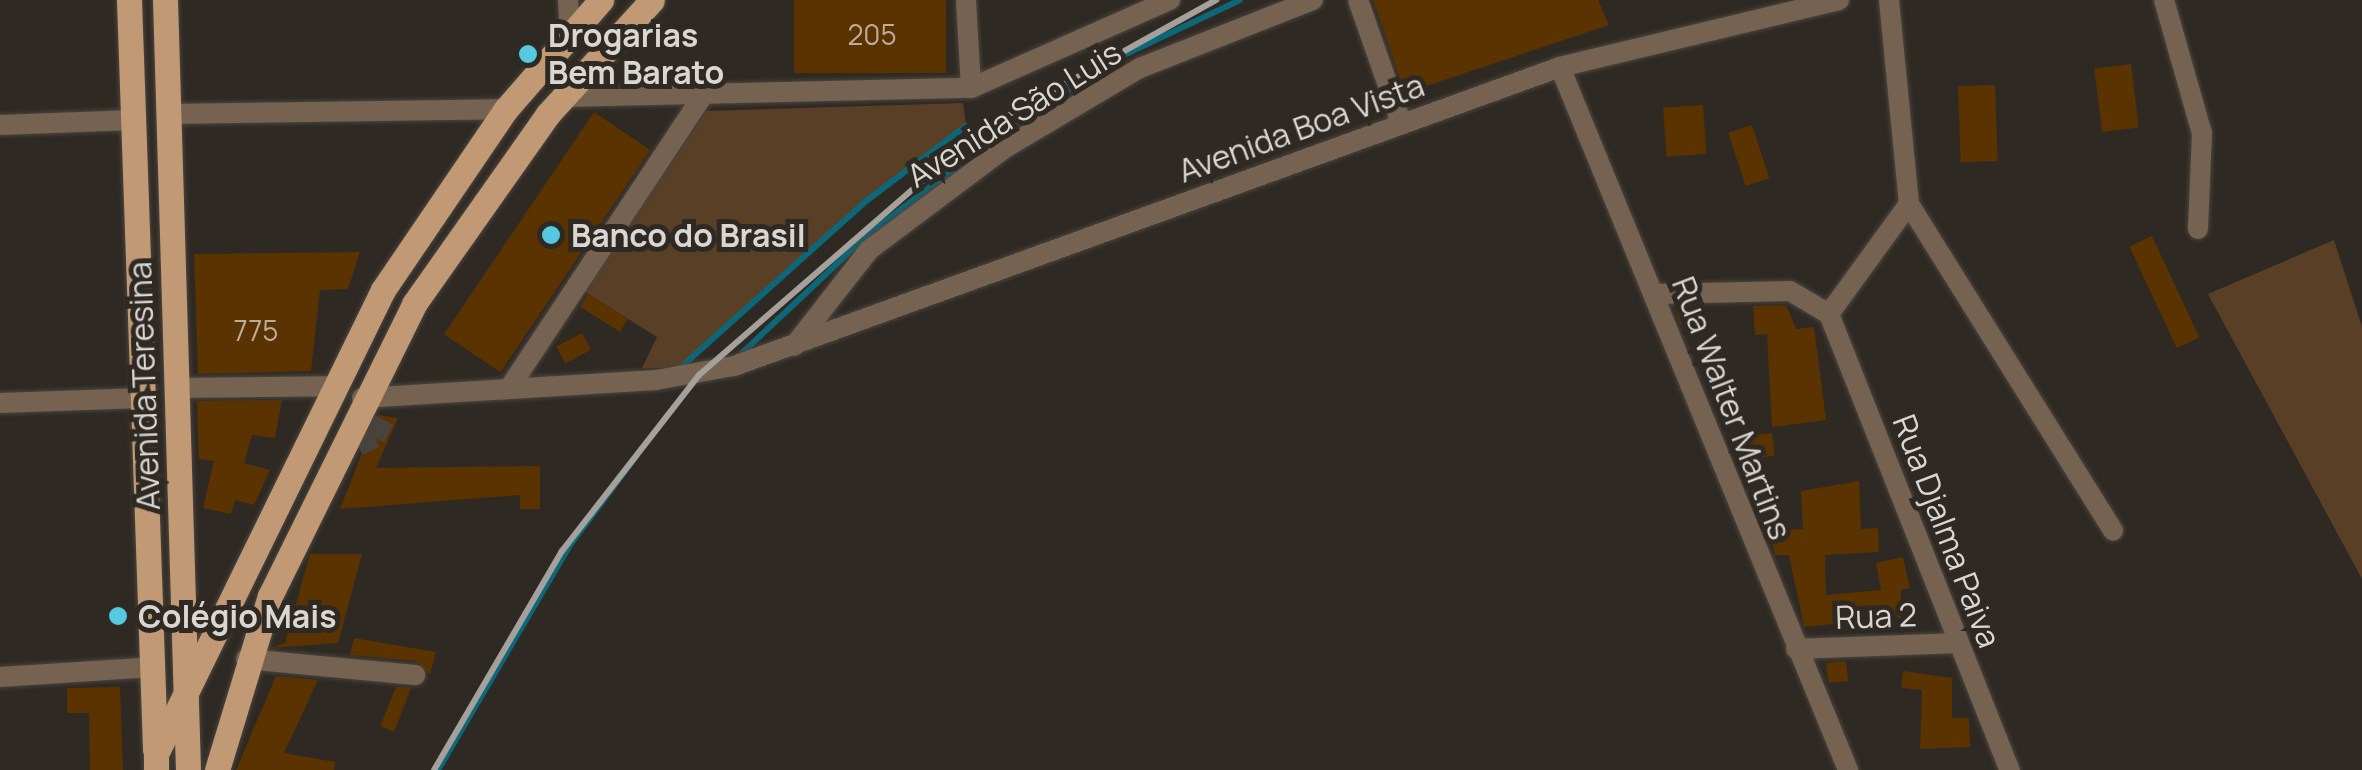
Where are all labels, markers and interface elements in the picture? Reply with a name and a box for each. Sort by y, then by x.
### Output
place label: Drogarias Bem Barato [548,17,724,92]
house number: 205 [847,17,897,51]
street label: Avenida São Luis [900,33,1128,195]
marker: Drogarias Bem Barato [517,43,539,65]
street label: Avenida Boa Vista [1173,66,1429,190]
place label: Banco do Brasil [571,216,806,254]
marker: Banco do Brasil [540,224,562,246]
street label: Avenida Teresina [120,261,168,511]
street label: Rua Walter Martins [1664,271,1800,545]
house number: 775 [233,313,279,347]
street label: Rua Djalma Paiva [1885,409,2009,653]
street label: Rua 2 [1835,595,1917,637]
place label: Colégio Mais [138,597,337,635]
marker: Colégio Mais [107,605,129,627]

